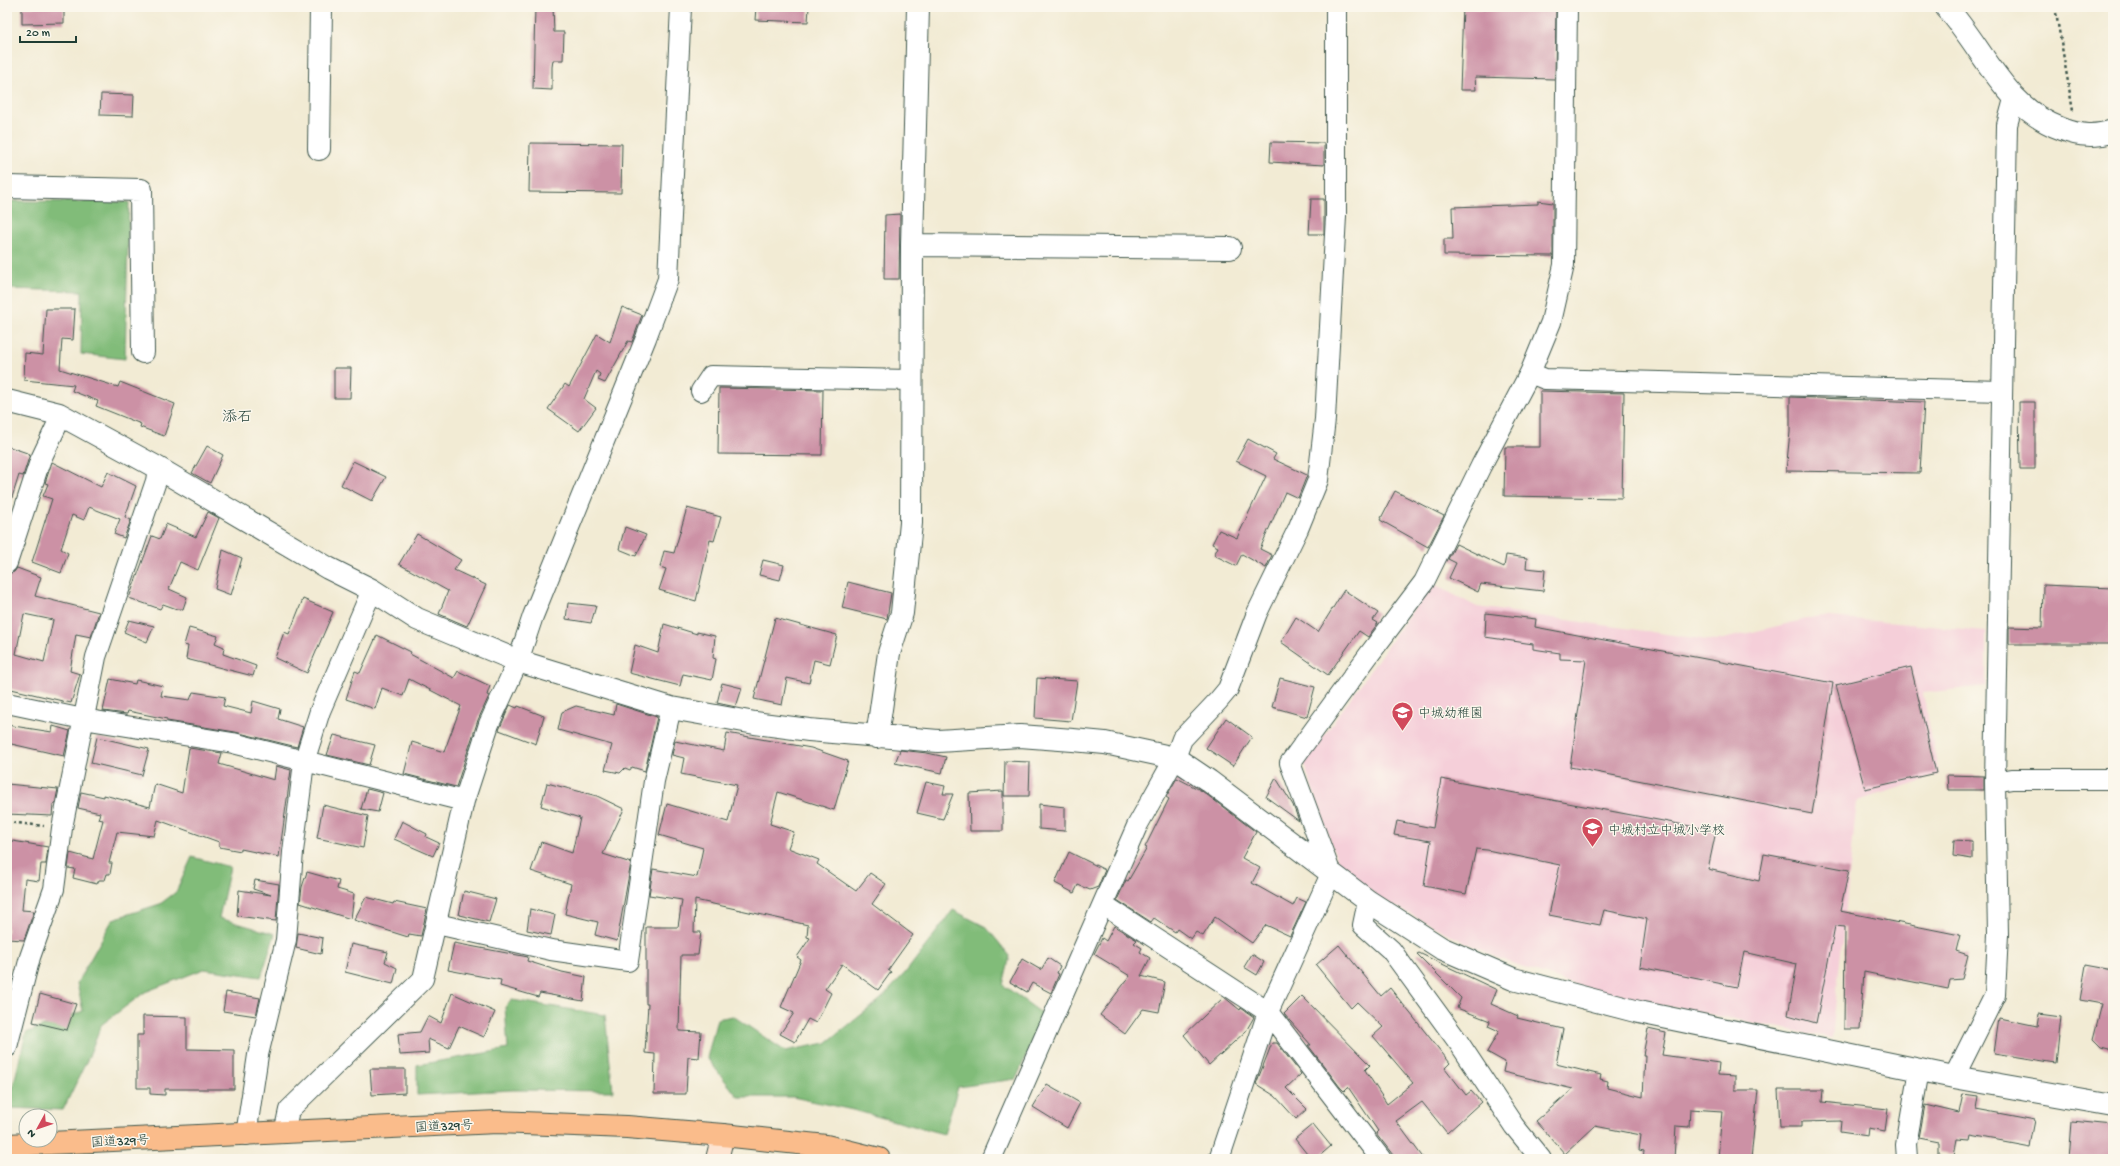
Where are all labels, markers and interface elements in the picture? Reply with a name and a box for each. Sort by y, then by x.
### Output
scale bar [20,18,76,44]
text: 20 m [26,27,51,41]
district label: 添石 [222,409,252,427]
school or university icon: 中城幼稚園 [1390,699,1416,732]
place label: 中城幼稚園 [1418,706,1483,722]
school or university icon: 中城村立中城小学校 [1579,816,1605,849]
place label: 中城村立中城小学校 [1608,824,1725,839]
north arrow [18,1108,58,1148]
street label: 国道329号 [414,1117,474,1137]
text: N [25,1127,39,1140]
street label: 国道329号 [90,1132,150,1152]

